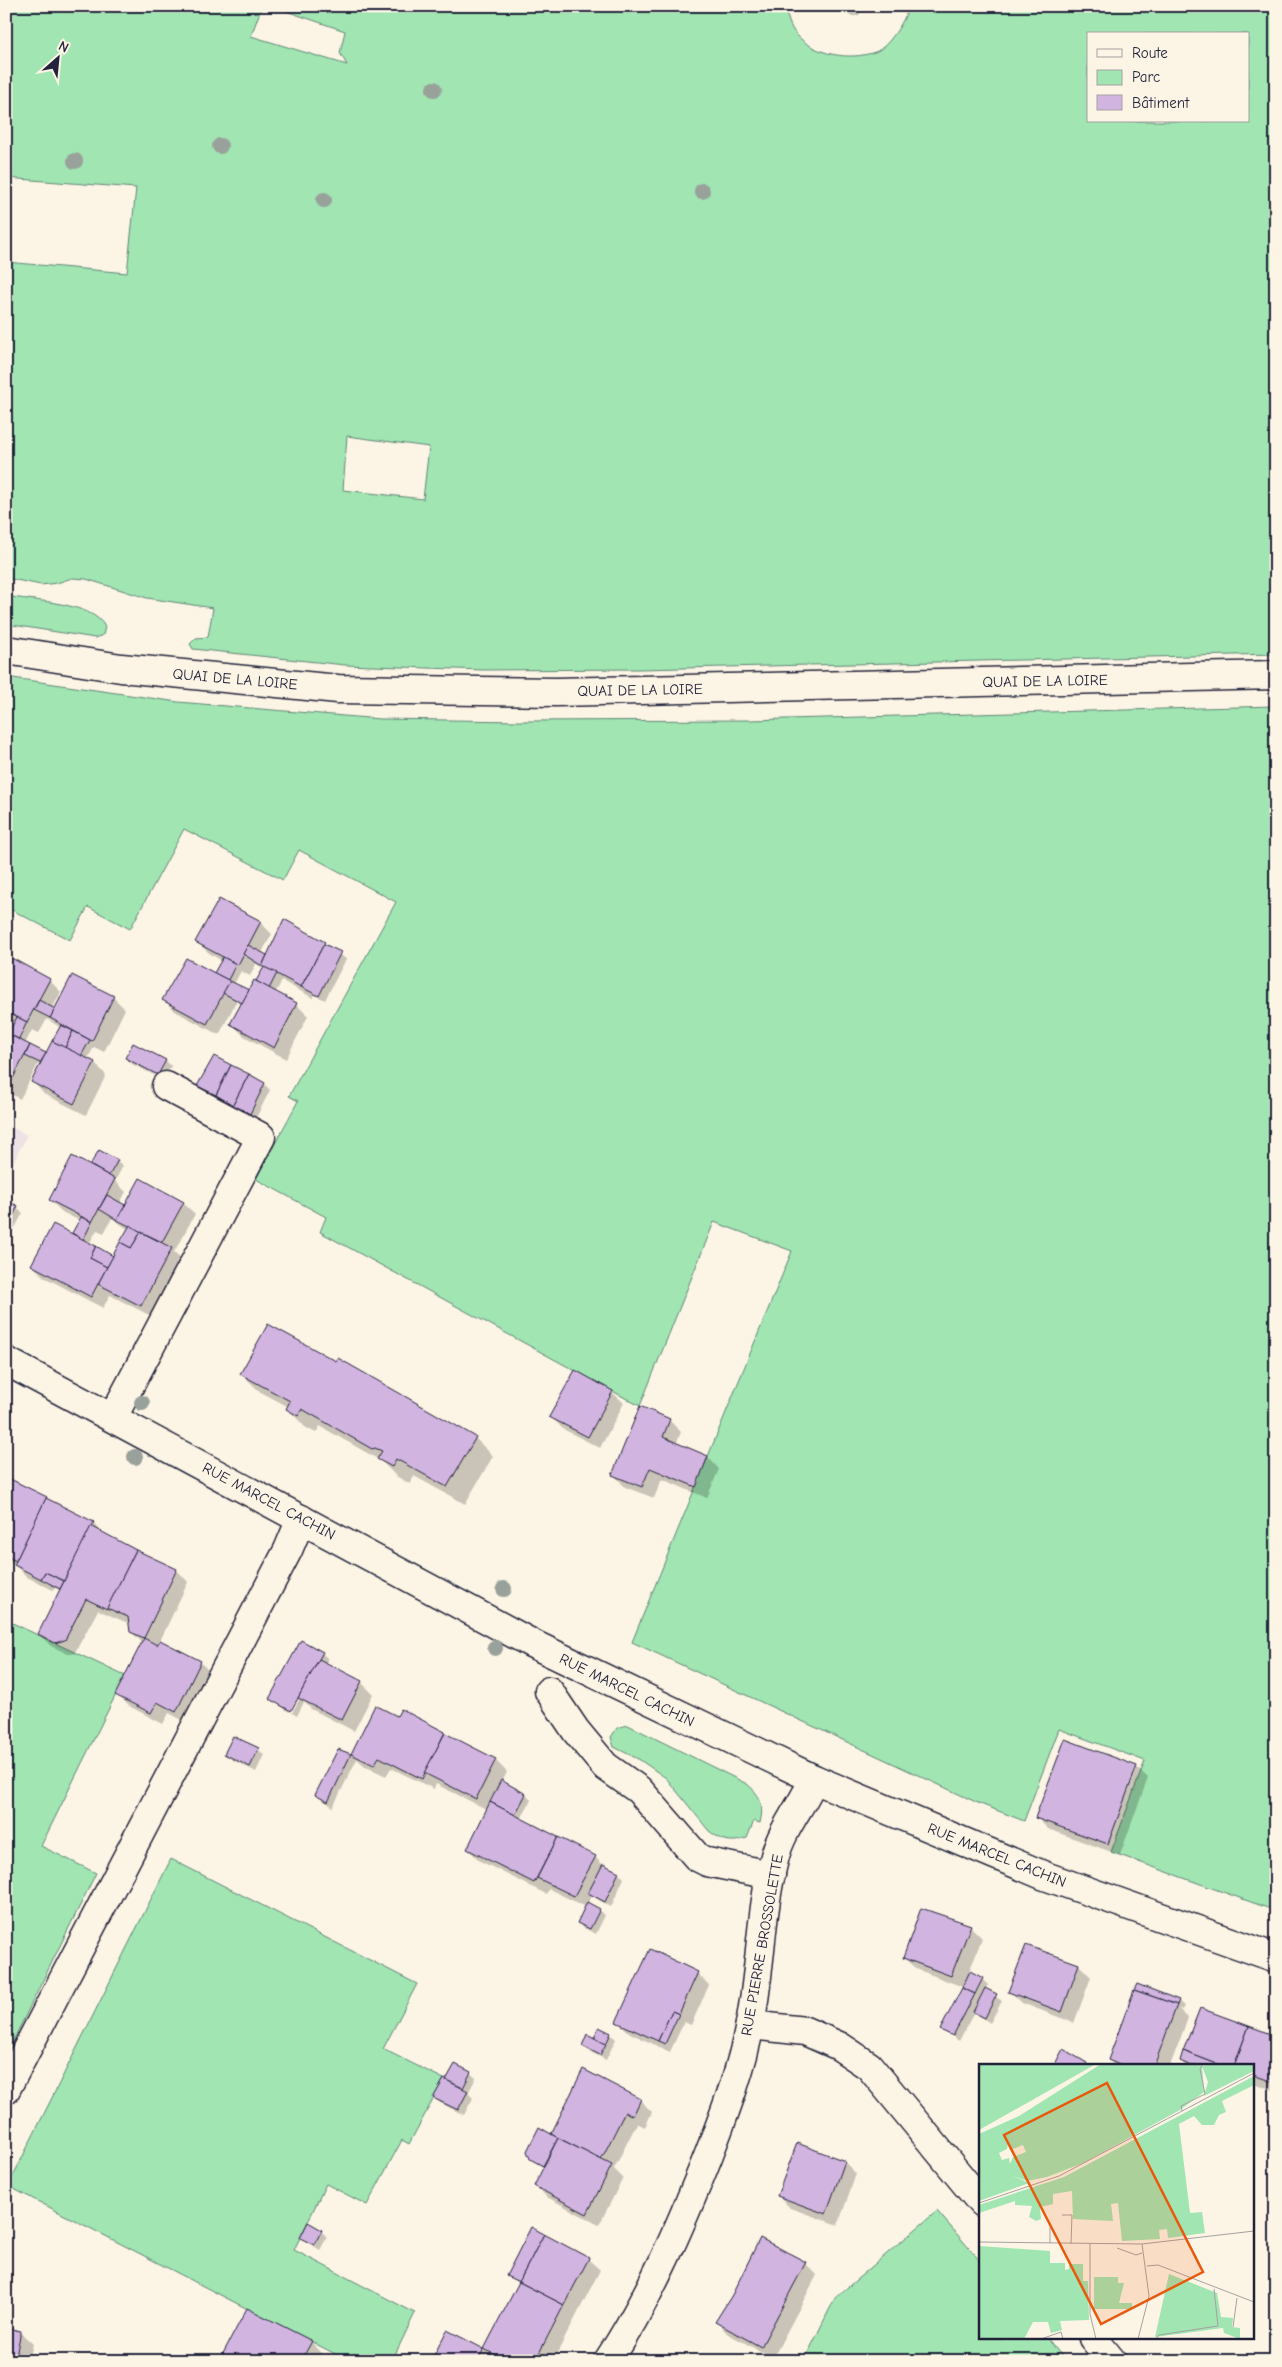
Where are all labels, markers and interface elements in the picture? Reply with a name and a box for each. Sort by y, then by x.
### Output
north arrow [32,32,82,82]
legend [1087,32,1250,122]
text: N [56,37,72,57]
text: Route [1132,44,1168,62]
text: Parc [1132,68,1160,86]
text: Bâtiment [1132,94,1190,112]
street label: QUAI DE LA LOIRE [172,665,298,693]
street label: QUAI DE LA LOIRE [982,671,1108,691]
street label: QUAI DE LA LOIRE [577,680,703,700]
street label: RUE MARCEL CACHIN [199,1458,339,1544]
street label: RUE MARCEL CACHIN [557,1649,697,1731]
street label: RUE MARCEL CACHIN [925,1819,1069,1891]
street label: RUE PIERRE BROSSOLETTE [737,1853,787,2037]
inset map [979,2064,1254,2340]

